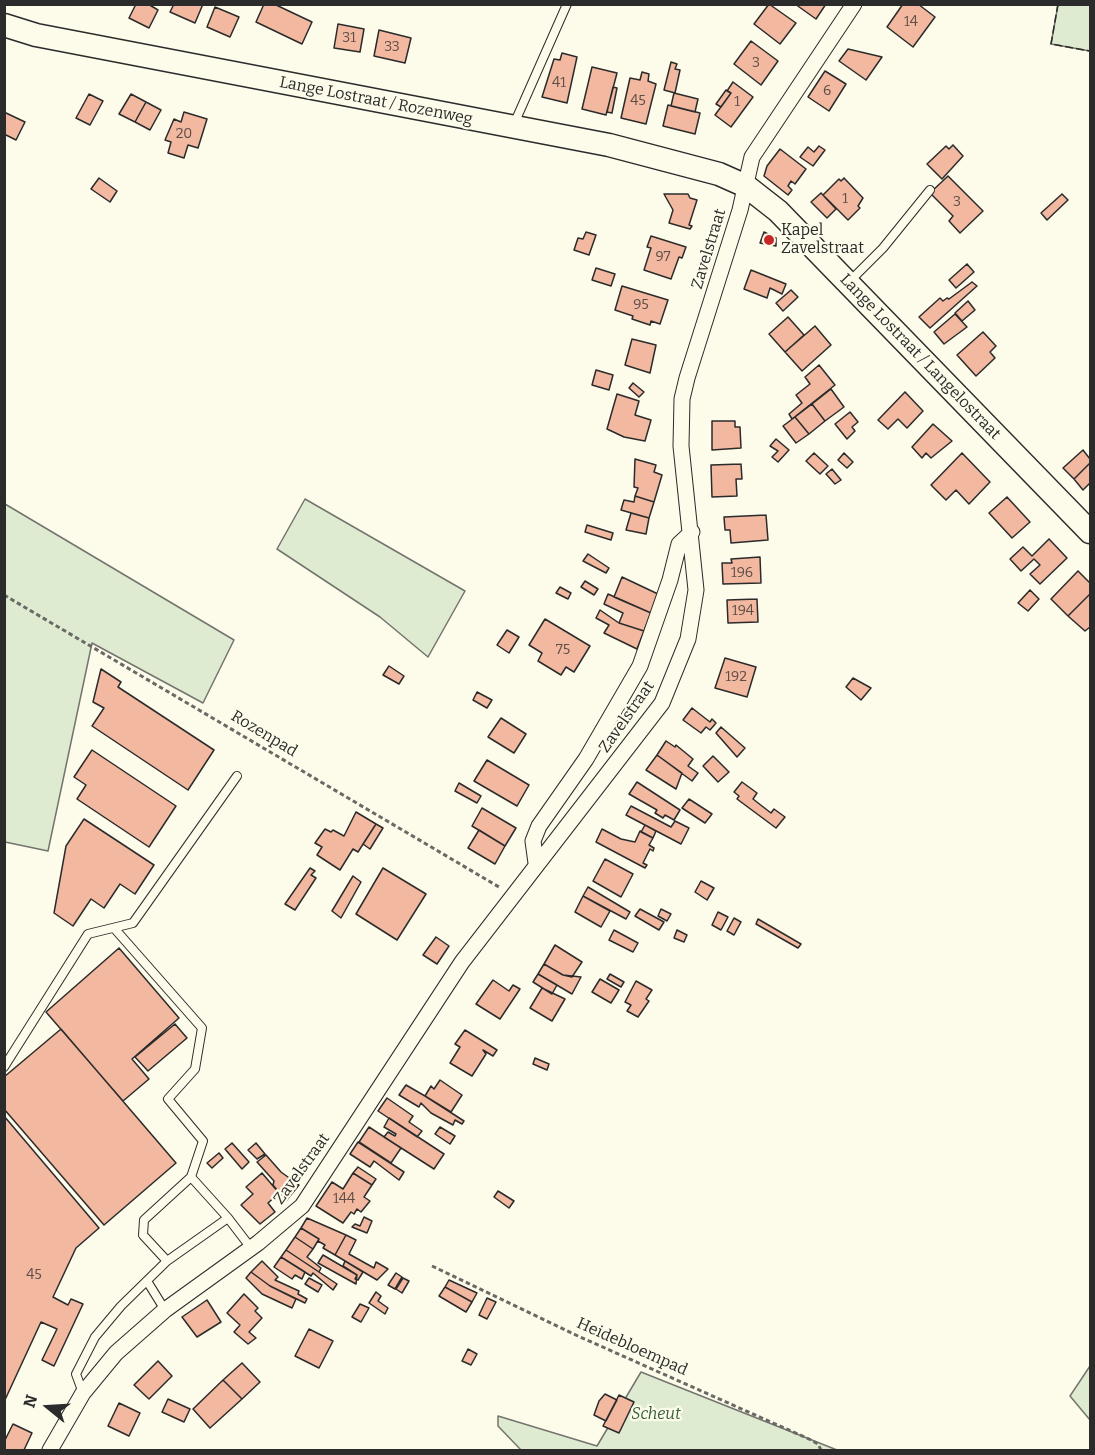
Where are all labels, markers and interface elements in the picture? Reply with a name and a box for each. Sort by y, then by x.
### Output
house number: 14 [904,14,918,30]
house number: 31 [342,30,356,46]
house number: 33 [384,39,400,55]
house number: 3 [752,55,760,71]
street label: Lange Lostraat / Rozenweg [278,73,474,129]
house number: 41 [552,75,566,91]
house number: 6 [823,83,831,99]
house number: 45 [630,93,646,109]
house number: 1 [734,94,740,110]
house number: 20 [176,126,192,142]
house number: 1 [842,191,848,207]
house number: 3 [953,194,961,210]
street label: Zavelstraat [688,207,730,291]
place label: Kapel Zavelstraat [781,221,864,259]
marker: Kapel Zavelstraat [762,233,776,247]
house number: 97 [655,249,671,265]
street label: Lange Lostraat / Langelostraat [836,270,1004,444]
house number: 95 [633,297,649,313]
house number: 196 [731,565,753,581]
house number: 194 [732,603,754,619]
house number: 75 [556,642,570,658]
house number: 192 [725,669,747,685]
street label: Zavelstraat [595,677,659,757]
street label: Rozenpad [227,707,301,761]
street label: Zavelstraat [270,1130,334,1208]
house number: 144 [333,1191,355,1207]
house number: 45 [26,1267,42,1283]
street label: Heidebloempad [574,1314,690,1380]
north arrow [18,1377,78,1437]
text: N [19,1392,41,1410]
park label: Scheut [631,1405,681,1425]

